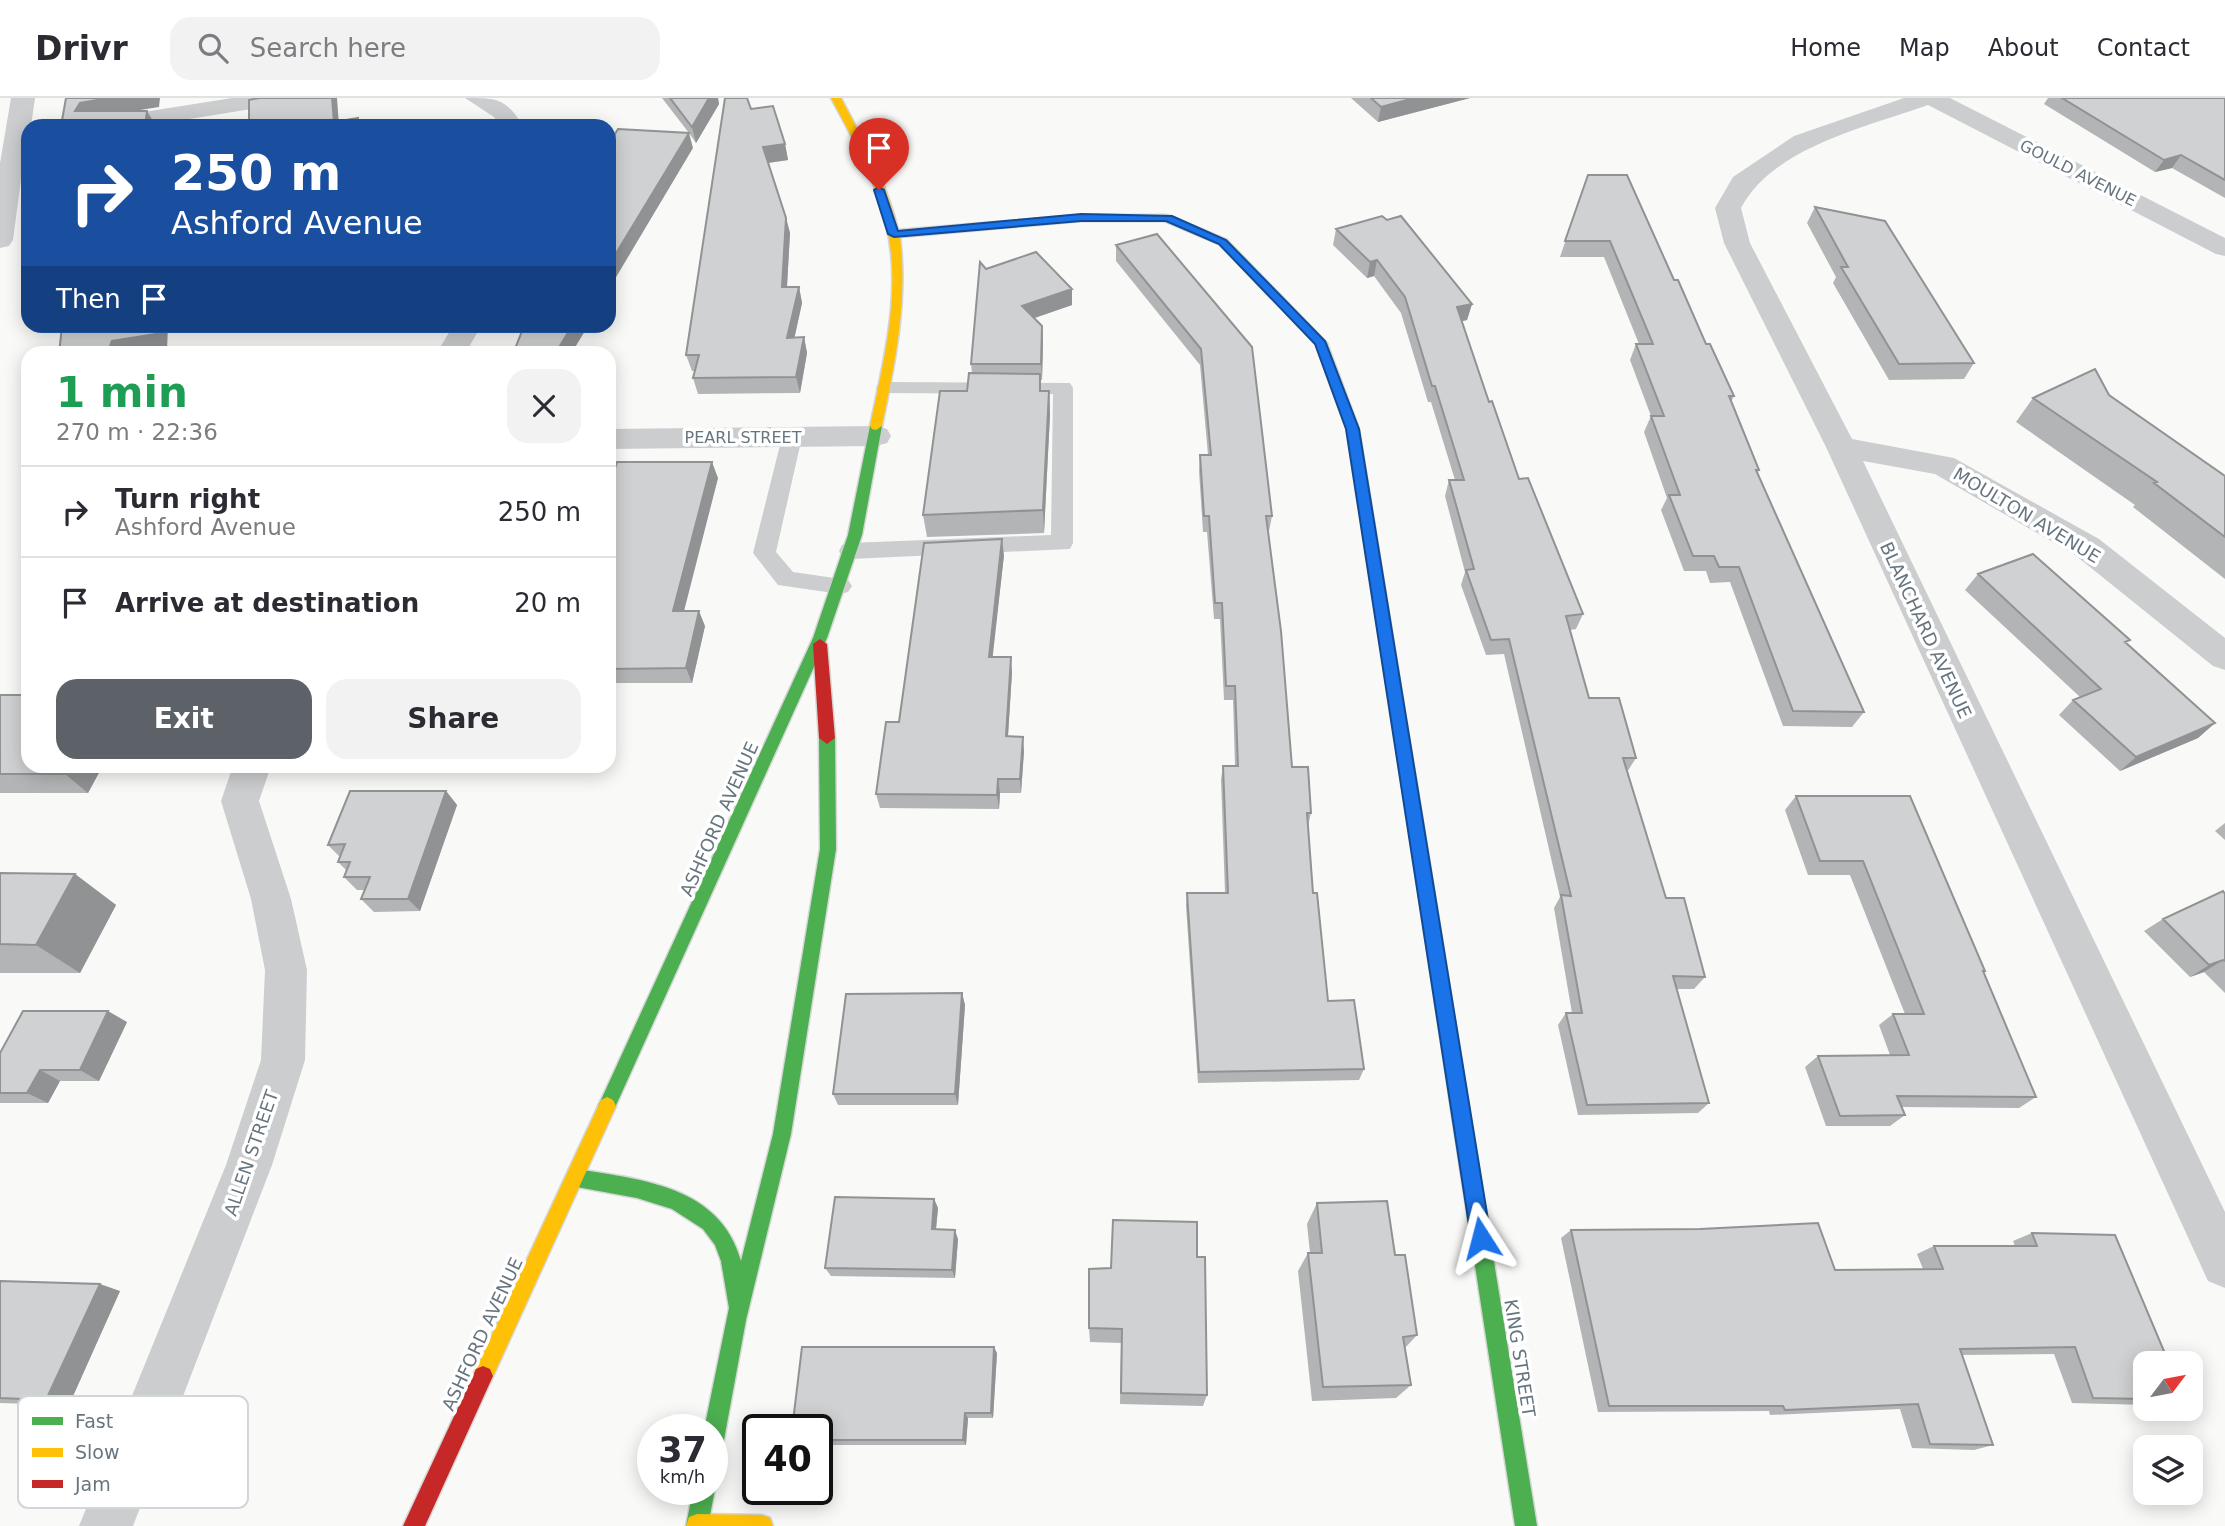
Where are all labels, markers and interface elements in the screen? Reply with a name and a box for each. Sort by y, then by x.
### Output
search box [170,17,660,80]
text: Drivr [35,29,128,68]
icon: search [194,29,232,67]
text: Search here [250,33,406,63]
text: Home [1790,34,1861,62]
text: Map [1899,34,1950,62]
text: About [1988,34,2059,62]
text: Contact [2097,34,2190,62]
pin [849,118,909,190]
icon: arrive [860,129,898,167]
street label: GOULD AVENUE [2017,136,2139,210]
text: 250 m [171,145,341,202]
icon: right [56,147,147,238]
text: Ashford Avenue [171,204,423,242]
icon: arrive [135,280,173,318]
text: Then [56,284,121,314]
text: 1 min [56,368,188,417]
button: close [507,369,581,443]
text: 270 m · 22:36 [56,419,218,445]
street label: PEARL STREET [685,428,802,447]
street label: MOULTON AVENUE [1950,463,2104,567]
text: Turn right [115,484,260,514]
icon: right [56,493,94,531]
text: 250 m [498,497,581,527]
text: Ashford Avenue [115,514,296,540]
street label: BLANCHARD AVENUE [1876,539,1976,721]
icon: arrive [56,584,94,622]
text: Arrive at destination [115,588,419,618]
text: 20 m [514,588,581,618]
button: Exit [56,679,312,759]
button: Share [326,679,581,759]
street label: ASHFORD AVENUE [675,739,763,899]
street label: ALLEN STREET [220,1086,283,1219]
position arrow [1444,1201,1518,1275]
street label: ASHFORD AVENUE [437,1254,527,1414]
street label: KING STREET [1500,1298,1540,1419]
north arrow [2133,1351,2203,1421]
map controls [2133,1351,2203,1505]
legend [18,1396,248,1508]
text: Fast [75,1410,113,1432]
speed limit sign: 40 [742,1414,833,1505]
text: 37 [658,1430,707,1470]
button: layers [2133,1435,2203,1505]
text: Slow [75,1441,120,1463]
text: km/h [660,1466,705,1487]
text: Jam [74,1473,111,1495]

